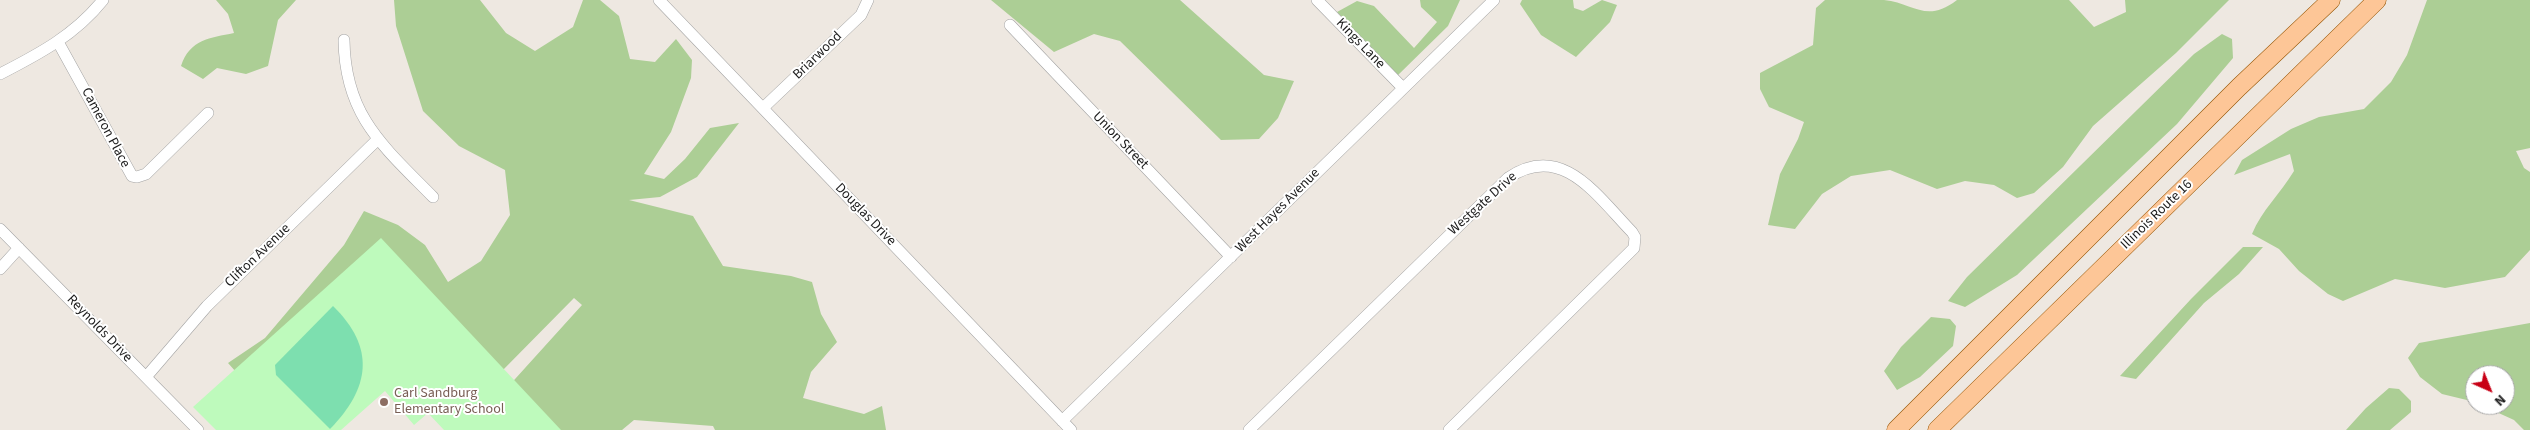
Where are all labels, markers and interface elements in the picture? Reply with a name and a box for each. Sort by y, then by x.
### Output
street label: Kings Lane [1332,15,1388,73]
street label: Briarwood [790,29,846,83]
street label: Cameron Place [77,85,133,171]
street label: Union Street [1089,109,1151,173]
street label: West Hayes Avenue [1232,165,1324,257]
street label: Westgate Drive [1445,169,1521,239]
street label: Illinois Route 16 [2118,177,2196,253]
street label: Douglas Drive [831,180,899,250]
street label: Clifton Avenue [222,221,294,291]
street label: Reynolds Drive [63,292,135,366]
north arrow [2465,365,2515,415]
place label: Carl Sandburg Elementary School [394,386,504,418]
text: N [2489,390,2510,410]
marker: Carl Sandburg Elementary School [378,396,390,408]

